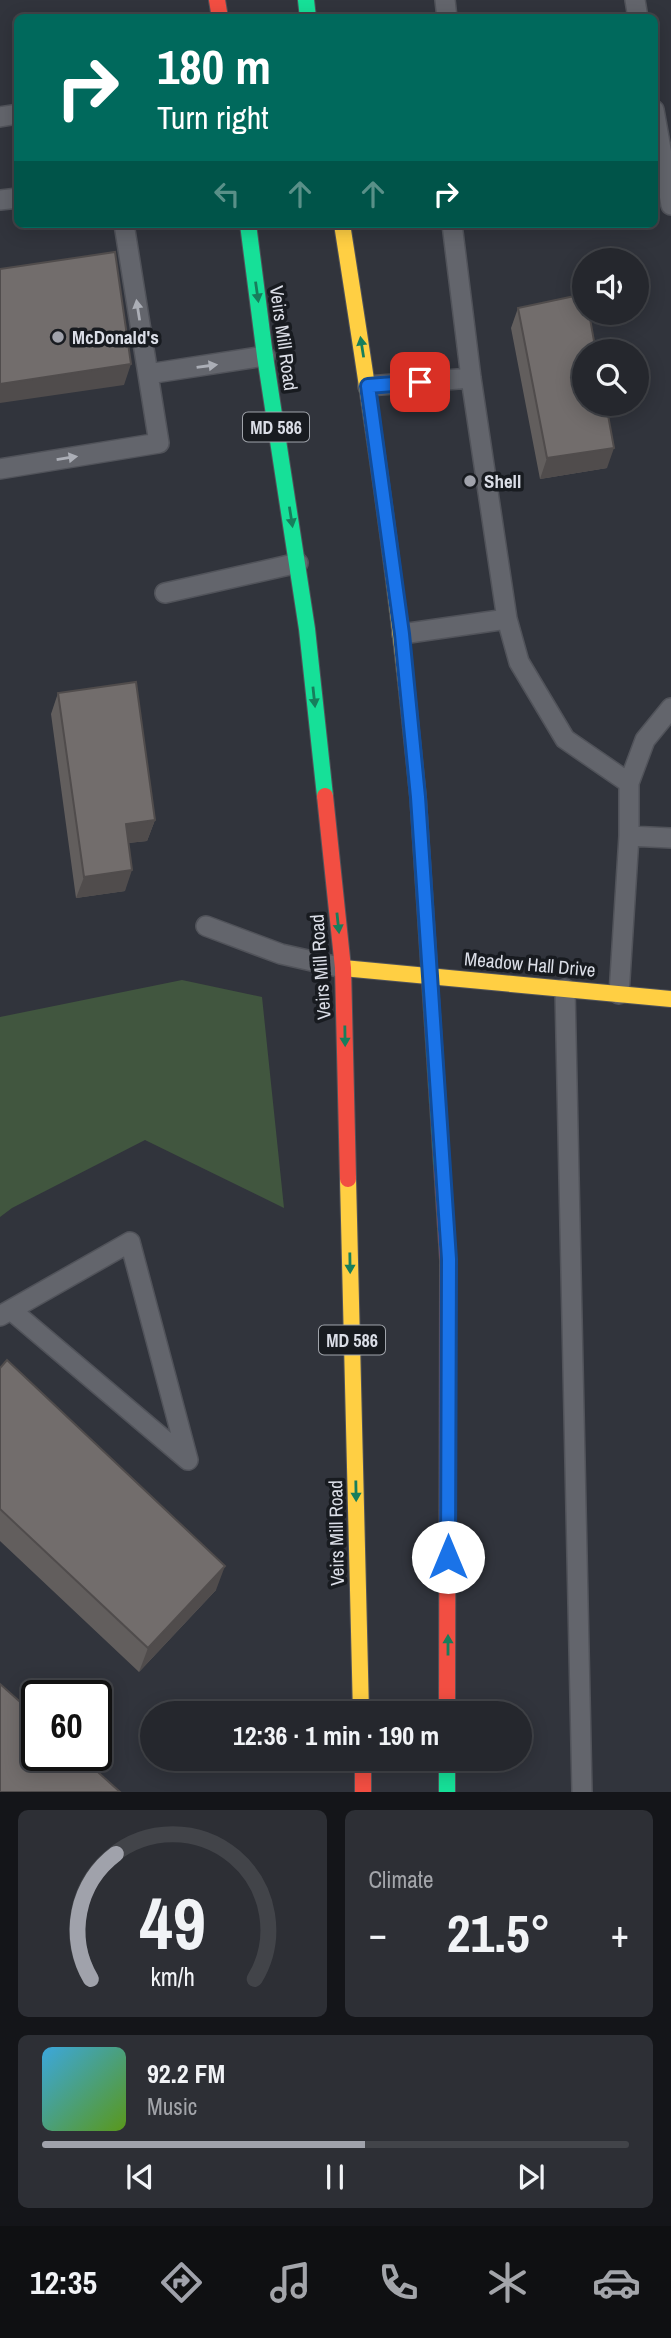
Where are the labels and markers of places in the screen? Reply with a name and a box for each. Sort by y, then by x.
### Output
place label: McDonald's [72,324,159,350]
marker: McDonald's [50,329,66,345]
pin [390,352,450,412]
place label: Shell [484,468,521,494]
marker: Shell [462,473,478,489]

